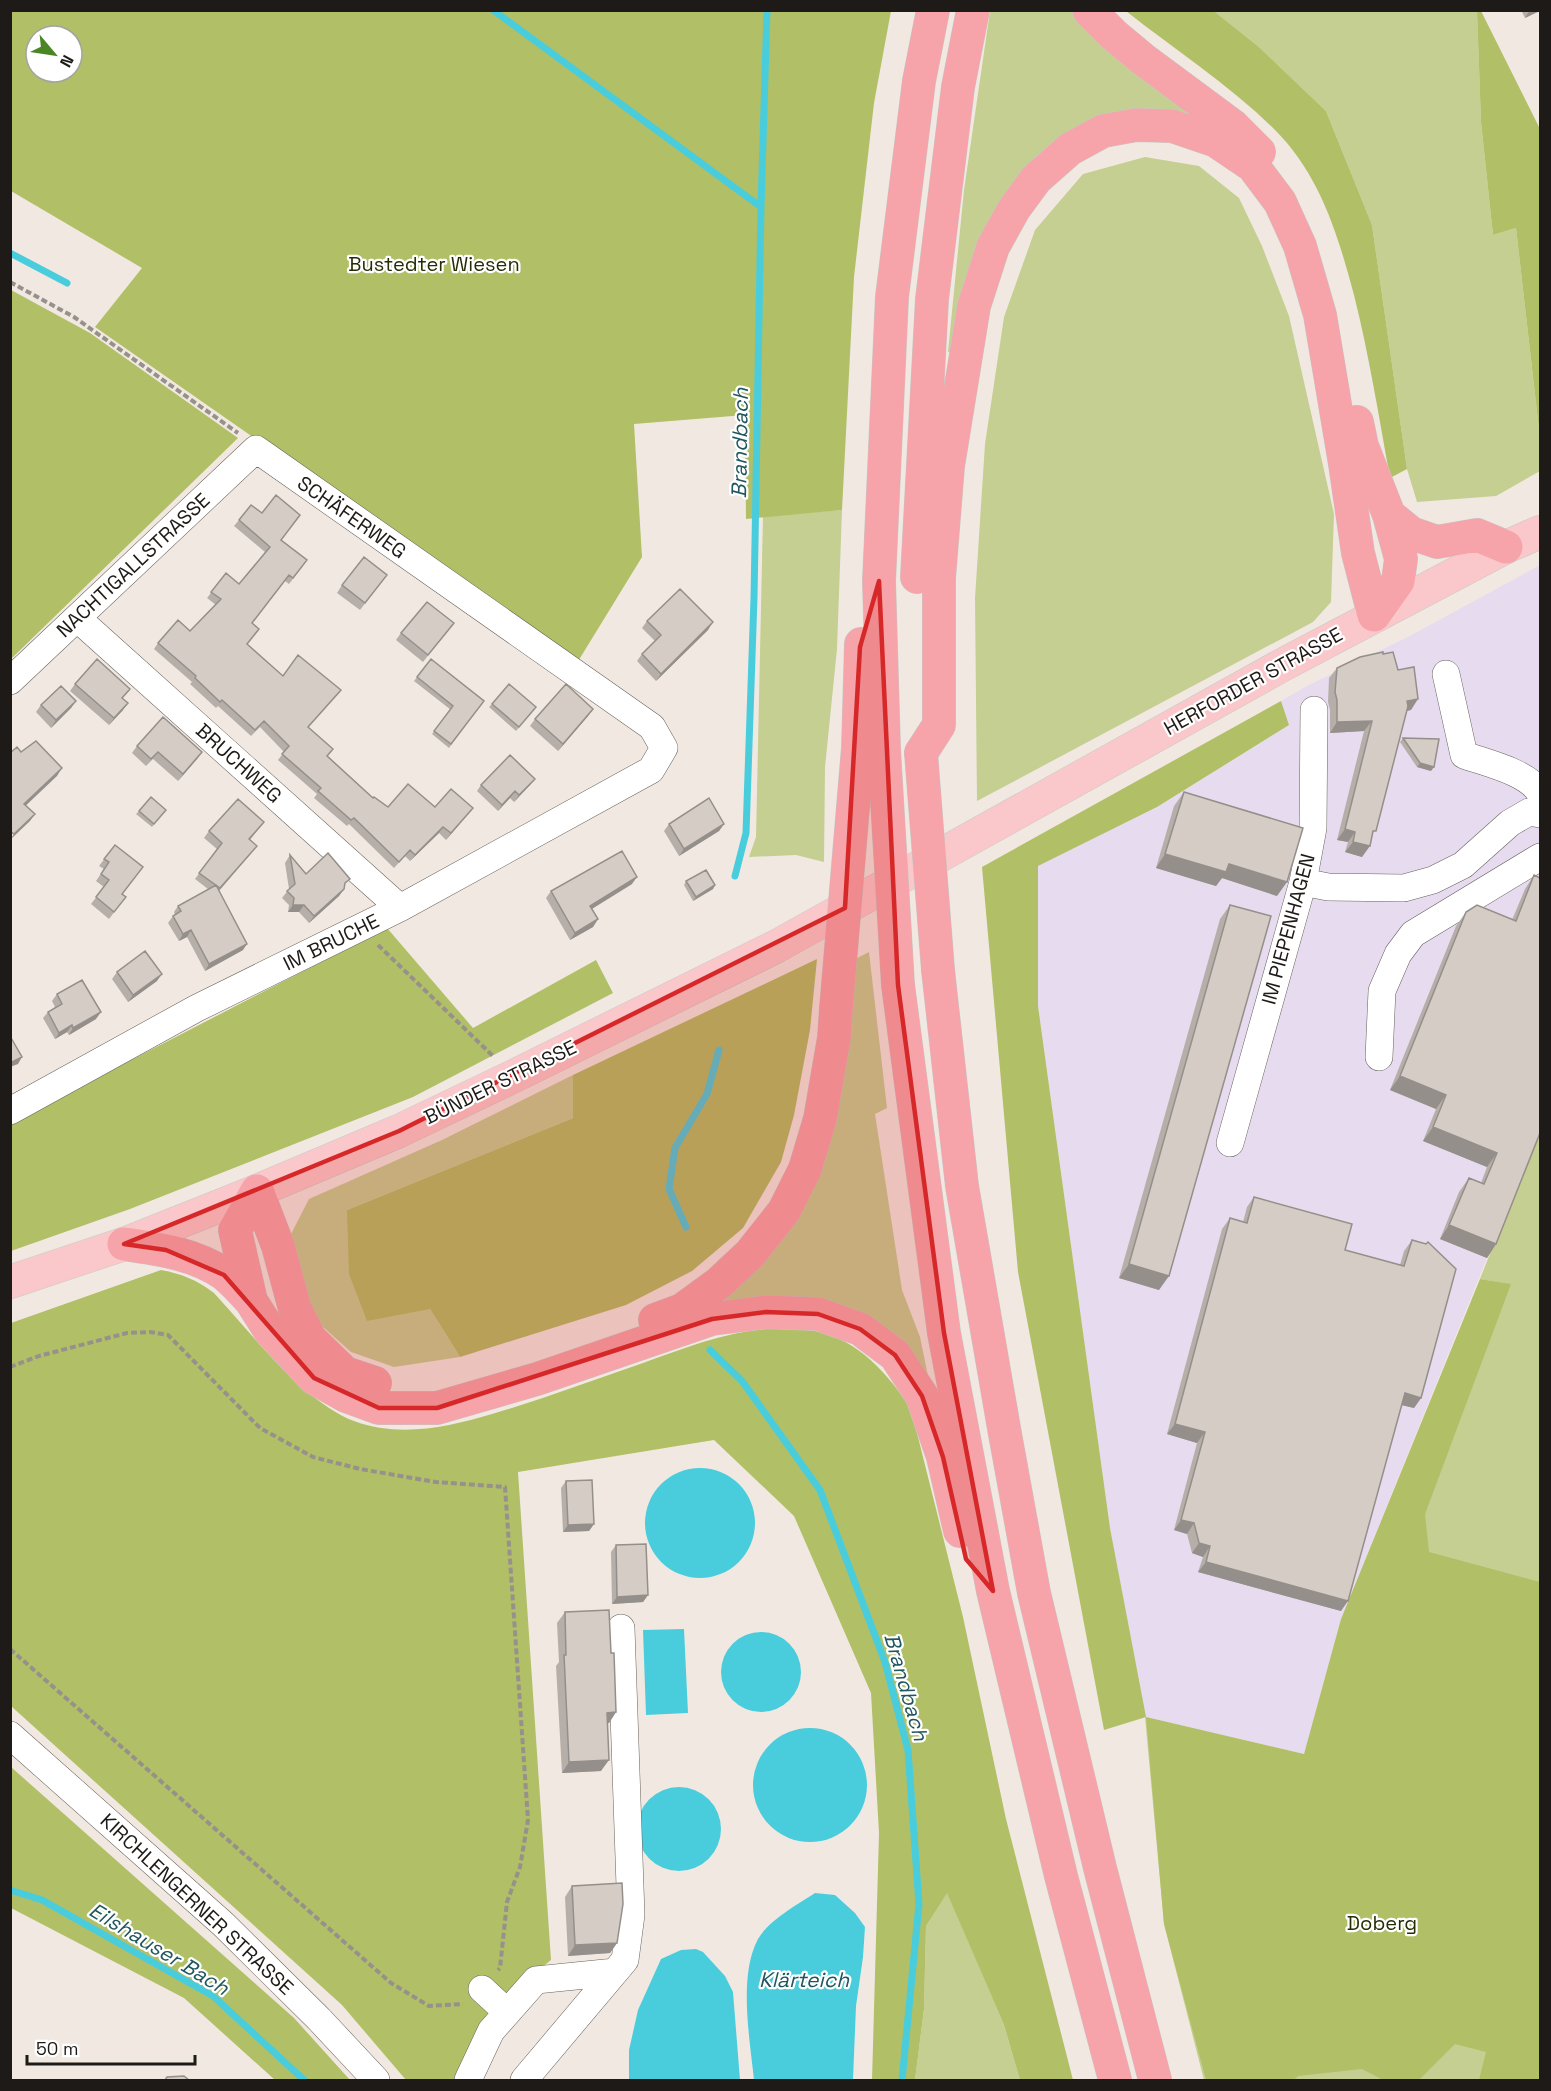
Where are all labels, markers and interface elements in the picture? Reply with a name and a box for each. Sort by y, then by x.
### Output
north arrow [24,24,84,84]
text: N [55,51,78,71]
park label: Bustedter Wiesen [348,251,520,277]
water label: Brandbach [725,386,754,499]
street label: SCHÄFERWEG [292,470,412,564]
street label: NACHTIGALLSTRASSE [51,487,215,643]
street label: HERFORDER STRASSE [1159,621,1347,741]
street label: BRUCHWEG [191,718,287,808]
street label: IM PIEPENHAGEN [1255,851,1321,1007]
street label: IM BRUCHE [279,908,383,976]
street label: BÜNDER STRASSE [419,1034,581,1130]
water label: Brandbach [878,1630,935,1745]
street label: KIRCHLENGERNER STRASSE [95,1808,299,2000]
water label: Eilshauser Bach [84,1896,235,2002]
park label: Doberg [1347,1910,1417,1936]
water label: Klärteich [759,1966,850,1993]
scale bar [27,2028,195,2066]
text: 50 m [36,2037,78,2060]

